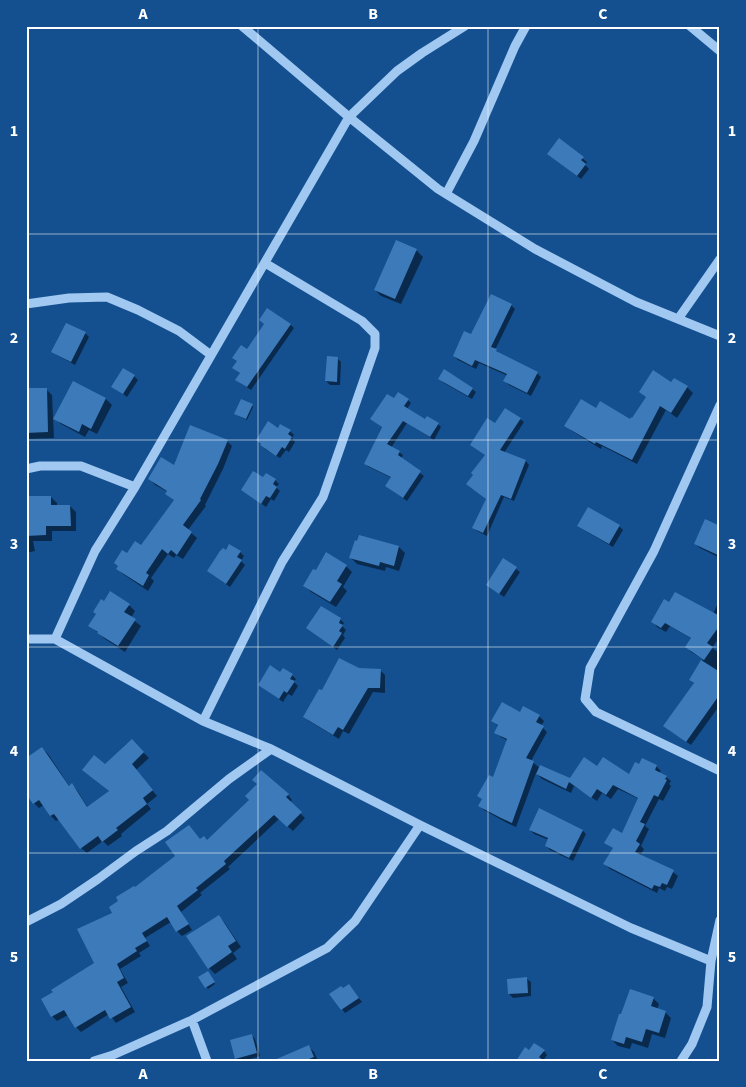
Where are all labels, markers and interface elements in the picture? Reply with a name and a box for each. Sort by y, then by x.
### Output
text: A [137,3,148,25]
text: B [368,3,378,25]
text: C [598,3,608,25]
text: 1 [10,120,18,142]
text: 1 [728,120,736,142]
text: 2 [10,327,18,349]
text: 2 [728,327,736,349]
text: 3 [10,533,18,555]
text: 3 [728,533,736,555]
text: 4 [10,740,19,762]
text: 4 [728,740,737,762]
text: 5 [10,946,18,968]
text: 5 [728,946,736,968]
text: A [137,1063,148,1085]
text: B [368,1063,378,1085]
text: C [598,1063,608,1085]

